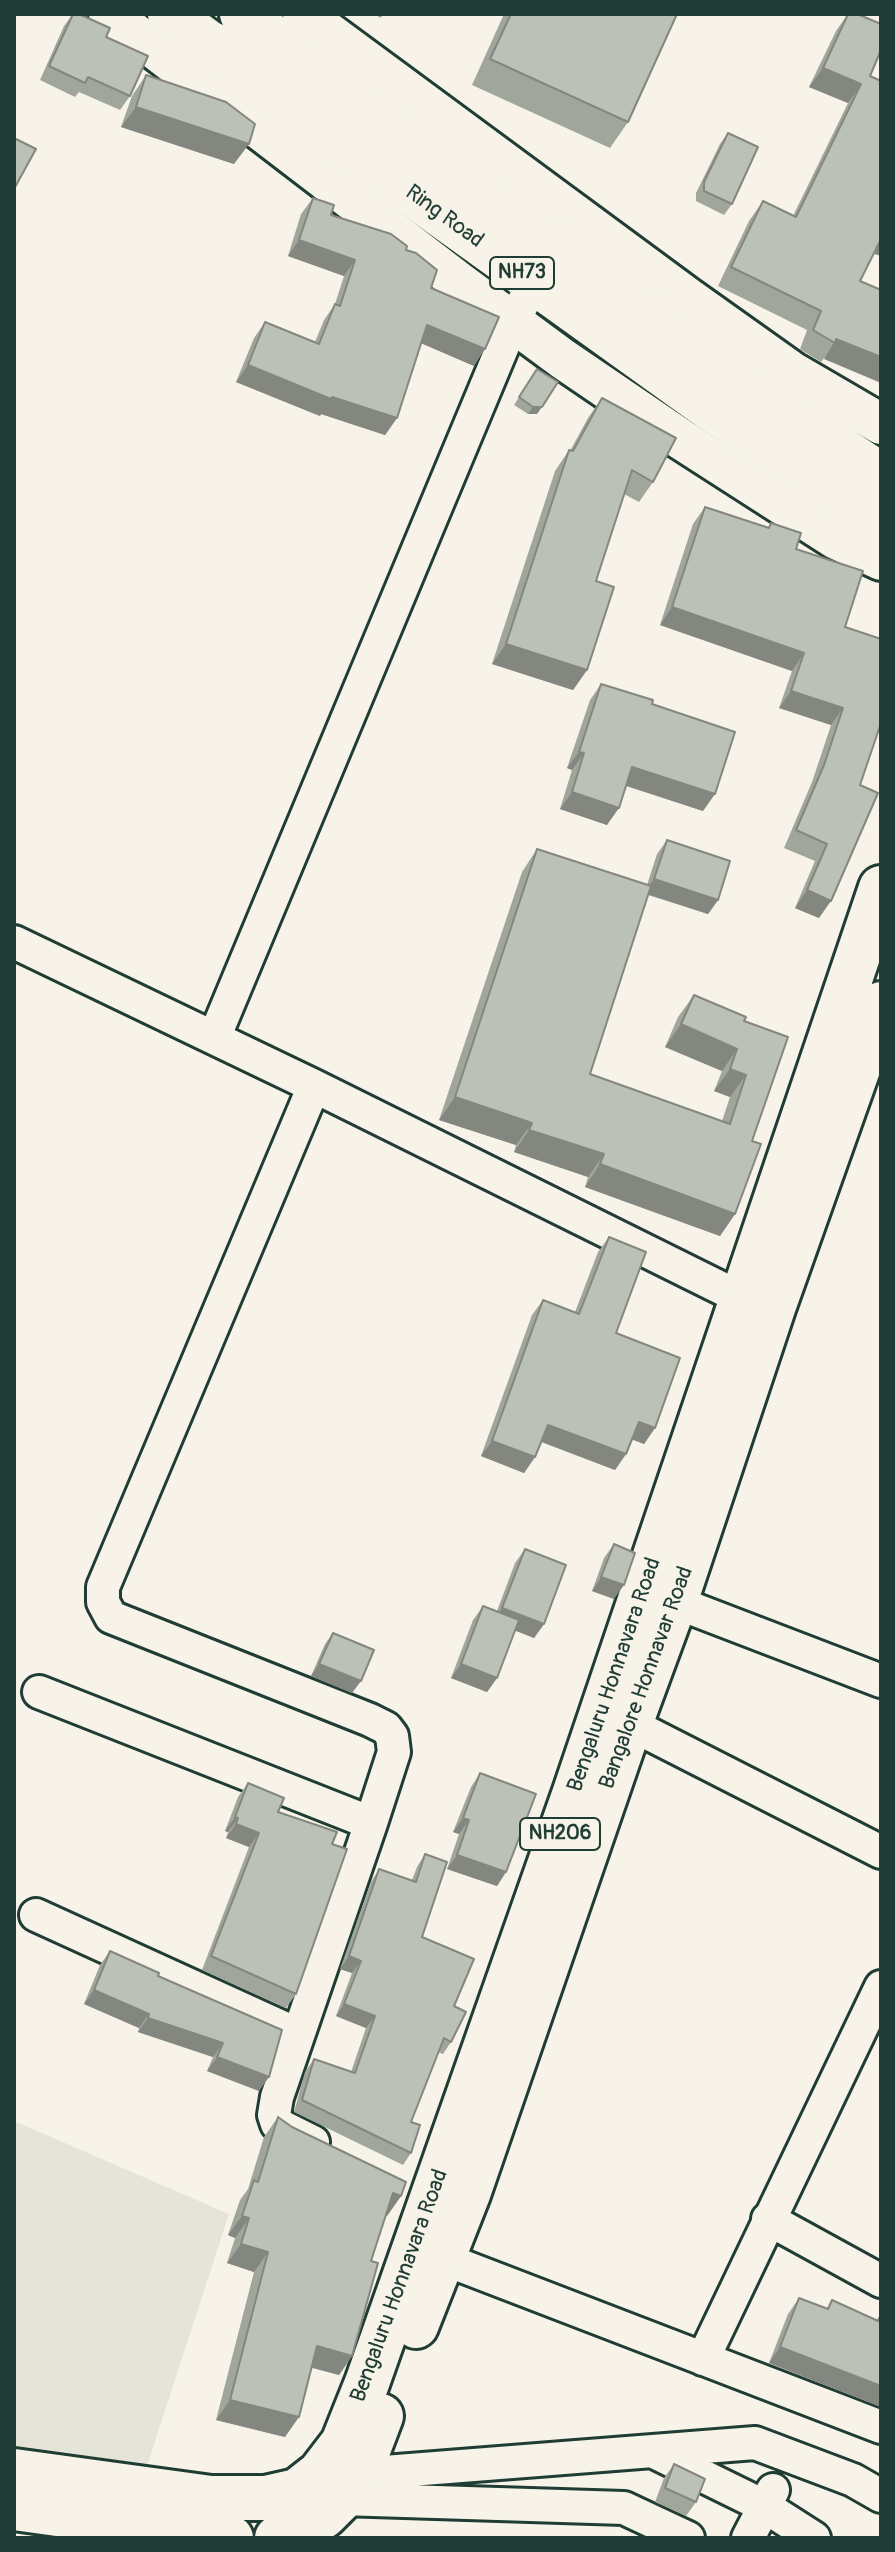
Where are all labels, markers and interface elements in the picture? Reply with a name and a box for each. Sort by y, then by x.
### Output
street label: Ring Road [400,180,488,254]
road number: NH73 [490,257,554,289]
street label: Bengaluru Honnavara Road [563,1554,667,1796]
street label: Bangalore Honnavar Road [594,1563,700,1793]
road number: NH206 [520,1818,600,1850]
street label: Bengaluru Honnavara Road [346,2166,454,2406]

